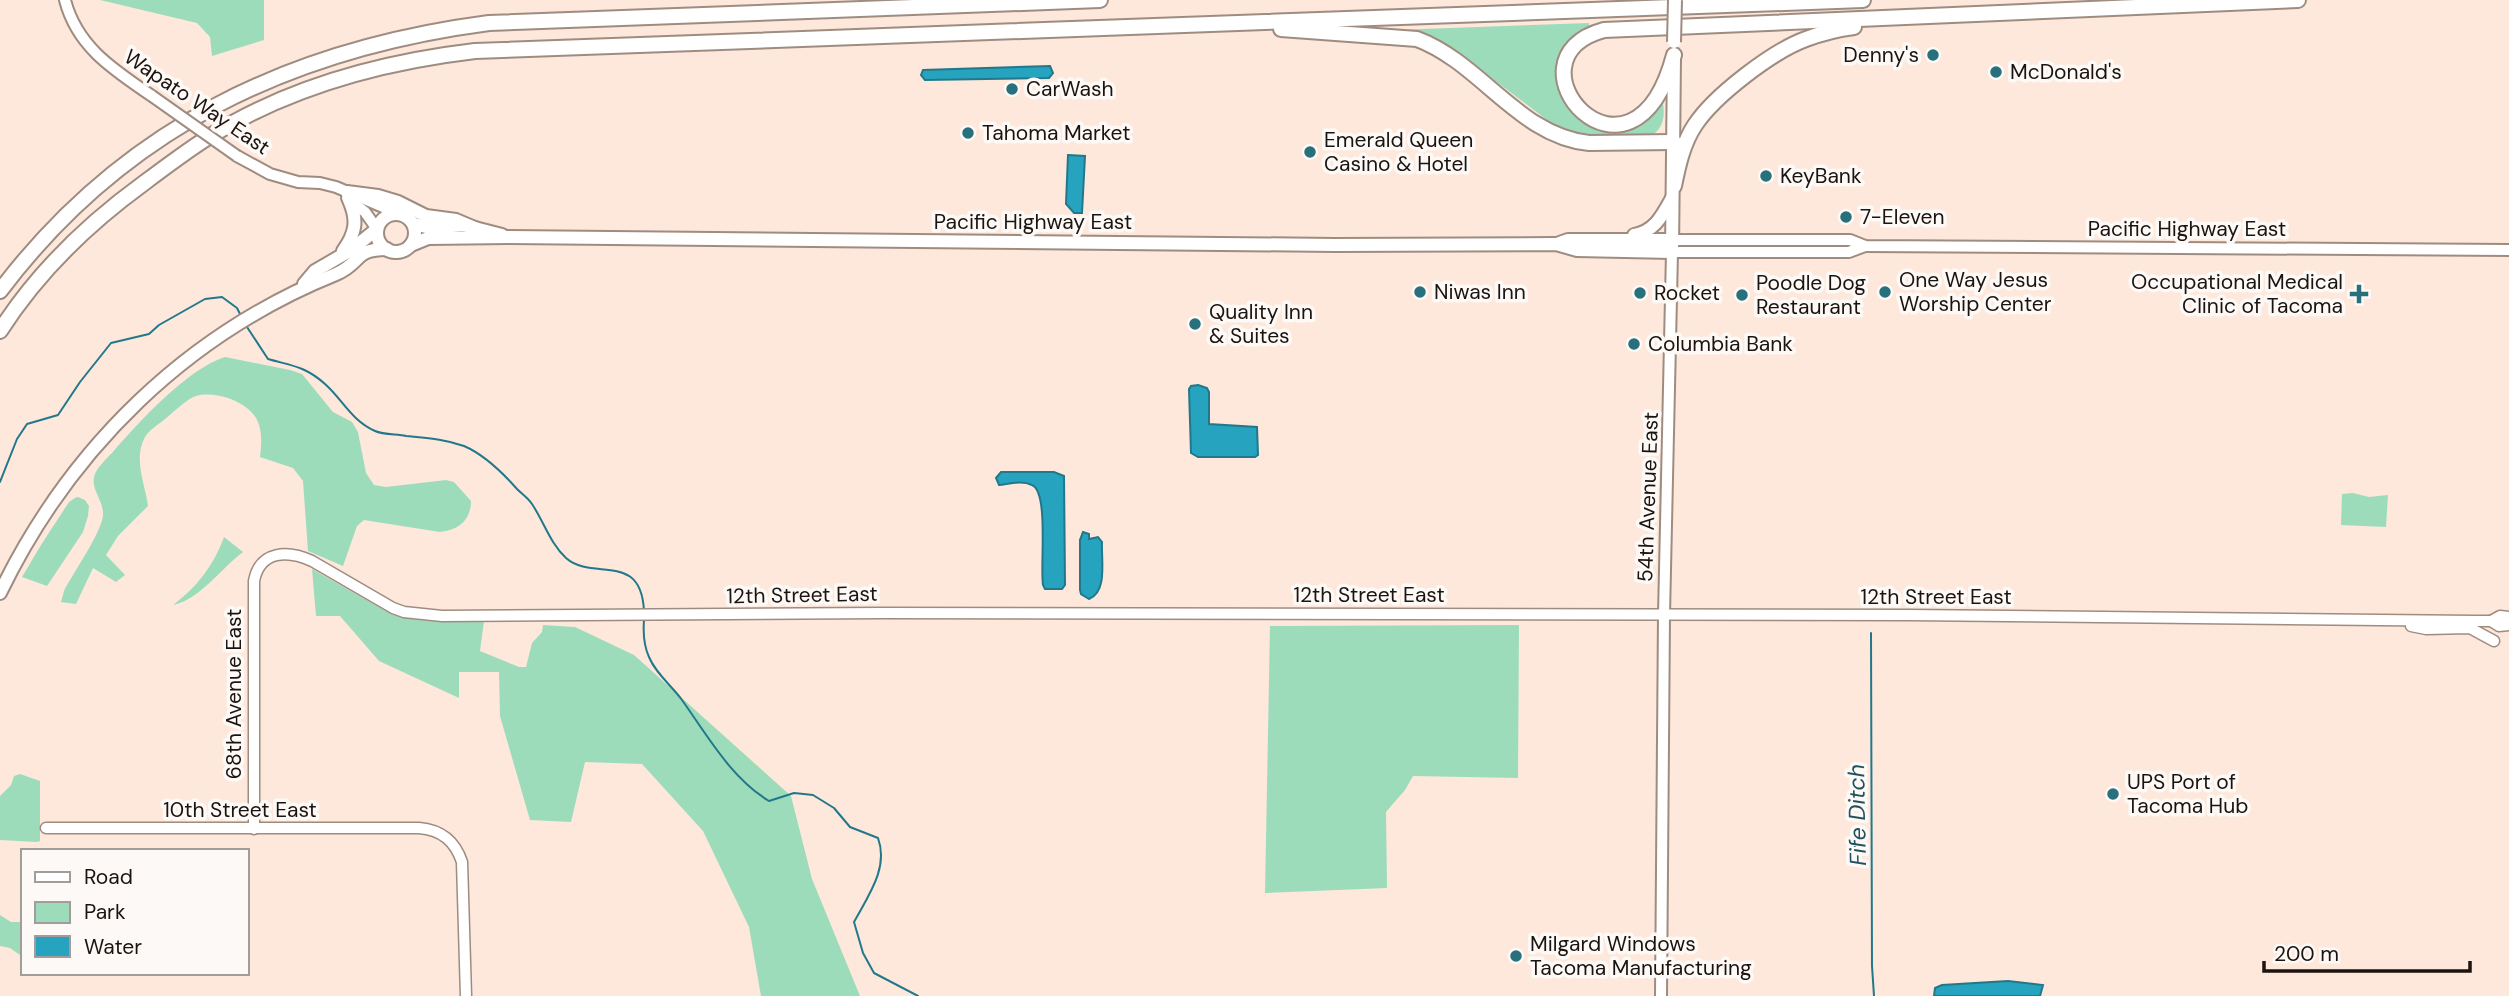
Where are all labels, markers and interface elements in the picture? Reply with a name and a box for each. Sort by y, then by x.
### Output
place label: Denny's [1843,41,1919,69]
street label: Wapato Way East [119,43,275,161]
marker: Denny's [1925,47,1941,63]
place label: McDonald's [2010,58,2122,86]
marker: McDonald's [1988,64,2004,80]
place label: CarWash [1026,75,1114,103]
marker: CarWash [1004,81,1020,97]
place label: Tahoma Market [982,119,1130,147]
marker: Tahoma Market [960,125,976,141]
place label: Emerald Queen Casino & Hotel [1324,126,1473,178]
marker: Emerald Queen Casino & Hotel [1302,144,1318,160]
place label: KeyBank [1780,162,1862,190]
marker: KeyBank [1758,168,1774,184]
place label: 7-Eleven [1860,203,1944,231]
street label: Pacific Highway East [934,208,1132,236]
marker: 7-Eleven [1838,209,1854,225]
street label: Pacific Highway East [2088,215,2286,243]
place label: One Way Jesus Worship Center [1899,266,2052,318]
place label: Occupational Medical Clinic of Tacoma [2131,268,2343,320]
place label: Poodle Dog Restaurant [1756,269,1866,321]
place label: Niwas Inn [1434,278,1526,306]
place label: Rocket [1654,279,1720,307]
marker: Niwas Inn [1412,284,1428,300]
marker: One Way Jesus Worship Center [1877,284,1893,300]
marker: Occupational Medical Clinic of Tacoma [2349,284,2369,304]
marker: Rocket [1632,285,1648,301]
marker: Poodle Dog Restaurant [1734,287,1750,303]
place label: Quality Inn & Suites [1209,298,1313,350]
marker: Quality Inn & Suites [1187,316,1203,332]
place label: Columbia Bank [1648,330,1793,358]
marker: Columbia Bank [1626,336,1642,352]
street label: 54th Avenue East [1631,412,1665,582]
street label: 12th Street East [726,580,878,610]
street label: 12th Street East [1293,581,1445,609]
street label: 12th Street East [1860,583,2012,611]
street label: 68th Avenue East [220,609,248,779]
water label: Fife Ditch [1841,764,1873,866]
place label: UPS Port of Tacoma Hub [2127,768,2248,820]
marker: UPS Port of Tacoma Hub [2105,786,2121,802]
street label: 10th Street East [163,796,317,824]
legend [21,849,248,975]
text: Road [84,863,133,891]
text: Park [84,898,126,926]
place label: Milgard Windows Tacoma Manufacturing [1530,930,1752,982]
scale bar [2264,930,2470,974]
text: Water [84,933,142,961]
text: 200 m [2274,940,2339,968]
marker: Milgard Windows Tacoma Manufacturing [1508,948,1524,964]

